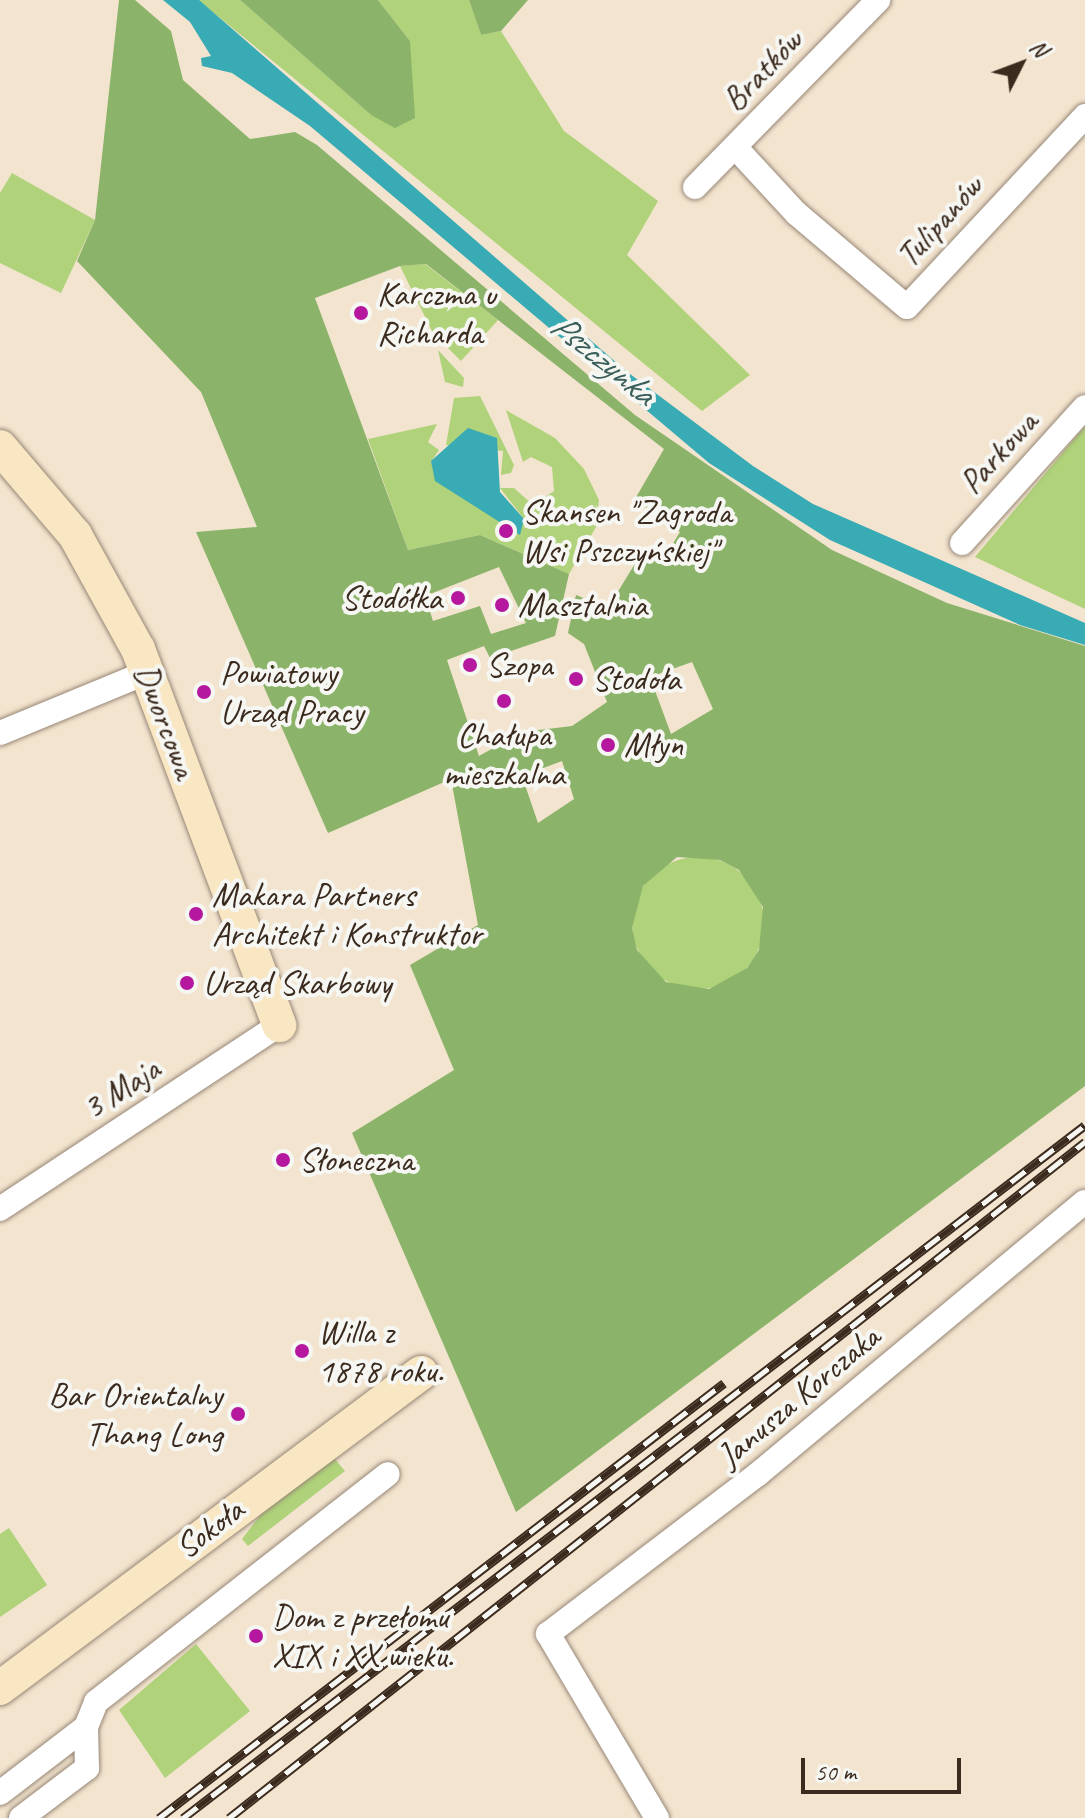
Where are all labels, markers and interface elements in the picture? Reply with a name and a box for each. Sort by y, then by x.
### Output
street label: Bratków [713,21,811,119]
north arrow [981,24,1061,104]
text: N [1024,34,1054,62]
street label: Tulipanów [887,167,991,275]
place label: Karczma u Richarda [377,273,496,352]
marker: Karczma u Richarda [352,304,370,322]
water label: Pszczynka [542,304,664,414]
street label: Parkowa [950,402,1046,502]
place label: Skansen "Zagroda Wsi Pszczyńskiej" [522,491,731,570]
marker: Skansen "Zagroda Wsi Pszczyńskiej" [497,522,515,540]
place label: Stodółka [341,578,442,618]
place label: Masztalnia [518,585,647,625]
marker: Stodółka [449,589,467,607]
marker: Masztalnia [493,596,511,614]
place label: Szopa [486,645,552,685]
place label: Powiatowy Urząd Pracy [220,652,362,732]
marker: Szopa [461,656,479,674]
street label: Dworcowa [126,658,206,784]
place label: Stodoła [592,659,680,699]
marker: Stodoła [567,670,585,688]
marker: Powiatowy Urząd Pracy [195,683,213,701]
marker: Chałupa mieszkalna [495,692,513,710]
place label: Chałupa mieszkalna [443,714,565,794]
place label: Młyn [624,725,683,765]
marker: Młyn [599,736,617,754]
place label: Makara Partners Architekt i Konstruktor [212,874,482,954]
marker: Makara Partners Architekt i Konstruktor [187,905,205,923]
place label: Urząd Skarbowy [203,963,391,1003]
marker: Urząd Skarbowy [178,974,196,992]
street label: 3 Maja [75,1048,167,1128]
place label: Słoneczna [299,1140,413,1180]
marker: Słoneczna [274,1151,292,1169]
place label: Willa z 1878 roku. [318,1311,443,1390]
street label: Janusza Korczaka [709,1316,887,1476]
marker: Willa z 1878 roku. [293,1342,311,1360]
place label: Bar Orientalny Thang Long [49,1374,222,1454]
marker: Bar Orientalny Thang Long [229,1405,247,1423]
street label: Sokoła [167,1489,251,1567]
place label: Dom z przełomu XIX i XX wieku. [272,1596,455,1676]
marker: Dom z przełomu XIX i XX wieku. [247,1627,265,1645]
scale bar [805,1742,965,1792]
text: 50 m [815,1757,856,1787]

